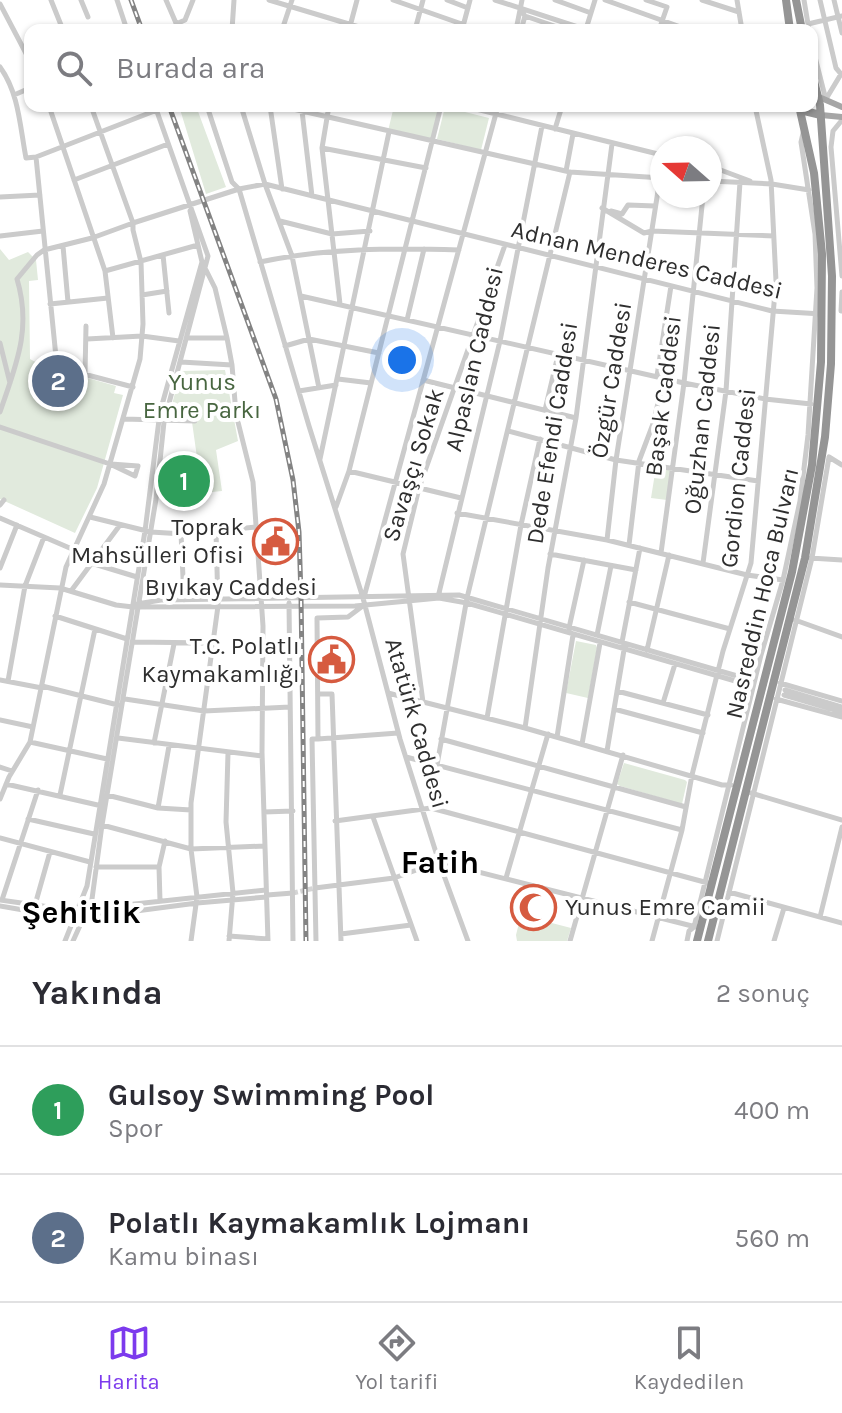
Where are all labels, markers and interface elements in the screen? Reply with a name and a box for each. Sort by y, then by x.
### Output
search box [24,24,818,112]
icon: search [52,46,96,90]
text: Burada ara [116,50,265,86]
north arrow [650,136,722,208]
street label: Adnan Menderes Caddesi [509,215,785,305]
street label: Alpaslan Caddesi [439,264,509,454]
street label: Özgür Caddesi [585,300,637,460]
street label: Başak Caddesi [639,314,687,478]
street label: Dede Efendi Caddesi [521,320,583,546]
street label: Oğuzhan Caddesi [678,322,726,516]
your location [382,340,422,380]
pin: 2 [32,351,84,411]
park label: Yunus Emre Parkı [143,368,261,424]
street label: Savaşçı Sokak [376,385,450,545]
street label: Gordion Caddesi [715,387,761,569]
pin: 1 [158,451,210,511]
street label: Nasreddin Hoca Bulvarı [719,465,805,721]
place label: Toprak Mahsülleri Ofisi [71,513,244,569]
public building icon: Toprak Mahsülleri Ofisi [251,517,299,565]
street label: Bıyıkay Caddesi [145,573,317,601]
place label: T.C. Polatlı Kaymakamlığı [142,632,300,688]
street label: Atatürk Caddesi [379,635,455,811]
public building icon: T.C. Polatlı Kaymakamlığı [307,636,355,684]
district label: Fatih [401,844,479,881]
mosque icon: Yunus Emre Camii [510,883,558,931]
place label: Yunus Emre Camii [565,893,766,921]
district label: Şehitlik [21,894,141,931]
text: Yakında [32,973,163,1013]
text: 2 sonuç [716,978,810,1009]
text: Gulsoy Swimming Pool [108,1077,435,1113]
text: 1 [53,1095,63,1126]
text: 400 m [734,1095,810,1126]
text: Spor [108,1113,163,1144]
text: Polatlı Kaymakamlık Lojmanı [108,1205,530,1241]
text: 2 [50,1223,66,1254]
text: 560 m [735,1223,810,1254]
text: Kamu binası [108,1241,259,1272]
tab: Harita [98,1321,160,1395]
tab: Yol tarifi [355,1321,438,1395]
tab: Kaydedilen [634,1321,744,1395]

